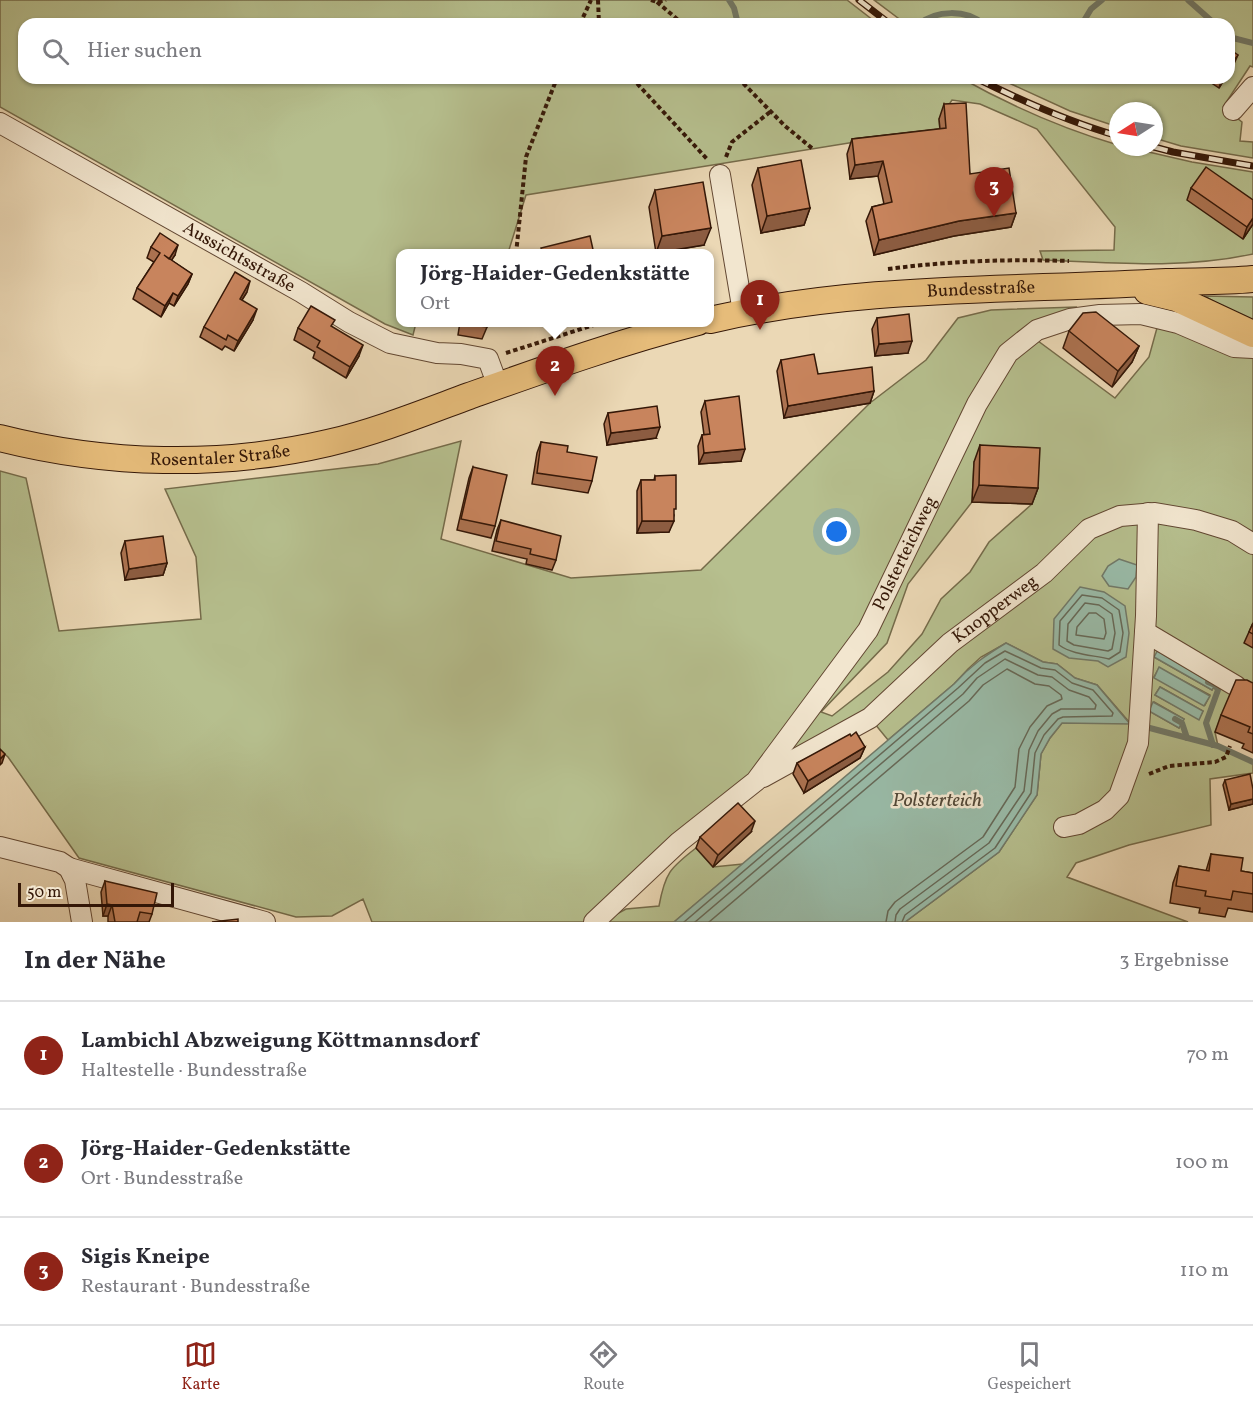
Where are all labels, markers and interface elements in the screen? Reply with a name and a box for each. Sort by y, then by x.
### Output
search box [18,18,1235,84]
icon: search [39,35,72,68]
text: Hier suchen [87,36,202,67]
north arrow [1109,102,1163,156]
pin: 3 [974,168,1014,217]
street label: Aussichtsstraße [178,215,300,299]
popup [396,249,714,327]
text: Jörg-Haider-Gedenkstätte [420,259,690,290]
street label: Bundesstraße [926,275,1035,304]
pin: 1 [740,280,780,330]
text: Ort [420,290,450,318]
pin: 2 [536,346,574,396]
street label: Rosentaler Straße [149,438,292,473]
street label: Polsterteichweg [867,492,943,615]
your location [822,517,851,546]
street label: Knopperweg [947,569,1043,650]
water label: Polsterteich [892,787,982,815]
scale bar [18,880,174,908]
text: 50 m [27,882,61,904]
text: In der Nähe [24,943,166,979]
text: 3 Ergebnisse [1119,947,1229,975]
text: Lambichl Abzweigung Köttmannsdorf [81,1026,478,1057]
text: 1 [39,1041,48,1069]
text: 70 m [1186,1041,1229,1069]
text: Haltestelle · Bundesstraße [81,1057,307,1085]
text: Jörg-Haider-Gedenkstätte [81,1134,351,1165]
text: 2 [38,1149,49,1177]
text: 100 m [1175,1149,1229,1177]
text: Ort · Bundesstraße [81,1165,243,1193]
text: Sigis Kneipe [81,1242,210,1273]
text: 3 [38,1257,49,1285]
text: 110 m [1180,1257,1229,1285]
text: Restaurant · Bundesstraße [81,1273,310,1301]
tab: Karte [182,1338,220,1396]
tab: Route [583,1338,624,1396]
tab: Gespeichert [988,1338,1071,1396]

